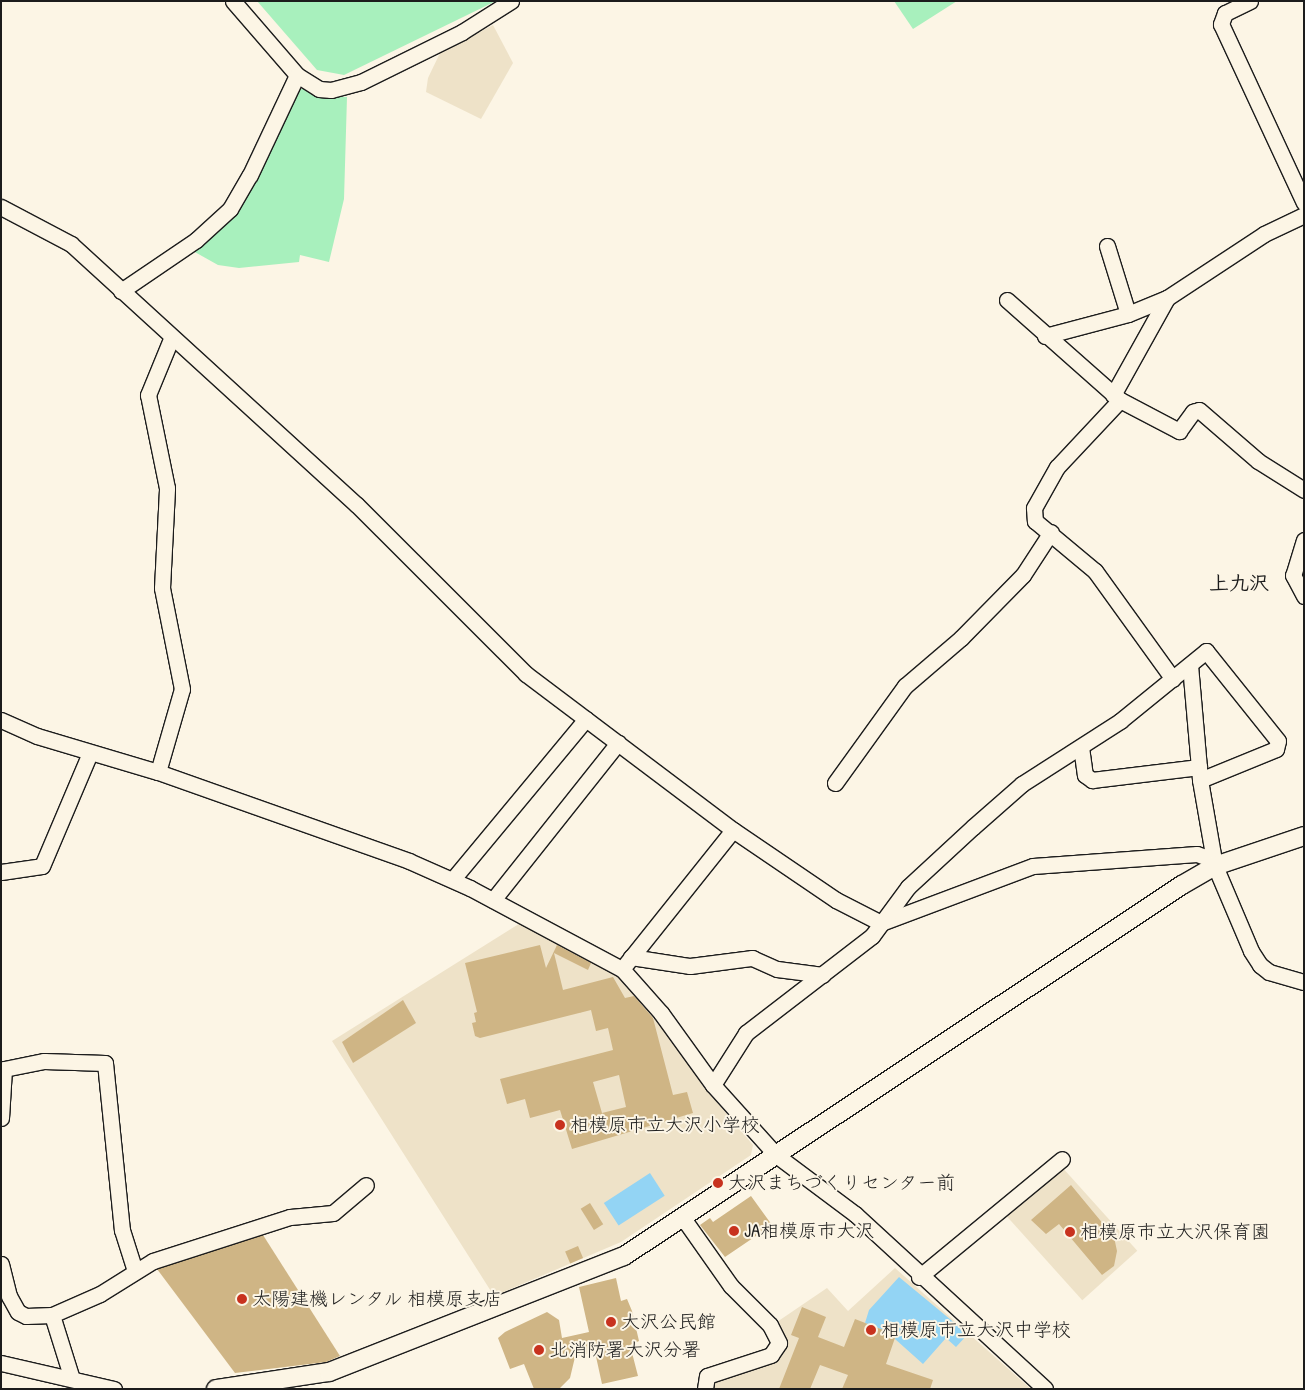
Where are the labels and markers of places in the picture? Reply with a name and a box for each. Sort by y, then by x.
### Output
place label: 相模原市立大沢小学校 [570,1114,760,1136]
marker: 相模原市立大沢小学校 [554,1119,566,1131]
place label: 大沢まちづくりセンター前 [728,1172,956,1194]
marker: 大沢まちづくりセンター前 [712,1177,724,1189]
place label: JA相模原市大沢 [744,1220,874,1242]
place label: 相模原市立大沢保育園 [1080,1221,1270,1243]
marker: JA相模原市大沢 [728,1225,740,1237]
marker: 相模原市立大沢保育園 [1064,1226,1076,1238]
place label: 太陽建機レンタル 相模原支店 [252,1288,503,1310]
marker: 太陽建機レンタル 相模原支店 [236,1293,248,1305]
place label: 大沢公民館 [621,1311,716,1333]
marker: 大沢公民館 [605,1316,617,1328]
place label: 相模原市立大沢中学校 [881,1319,1071,1341]
marker: 相模原市立大沢中学校 [865,1324,877,1336]
place label: 北消防署大沢分署 [549,1339,701,1361]
marker: 北消防署大沢分署 [533,1344,545,1356]

